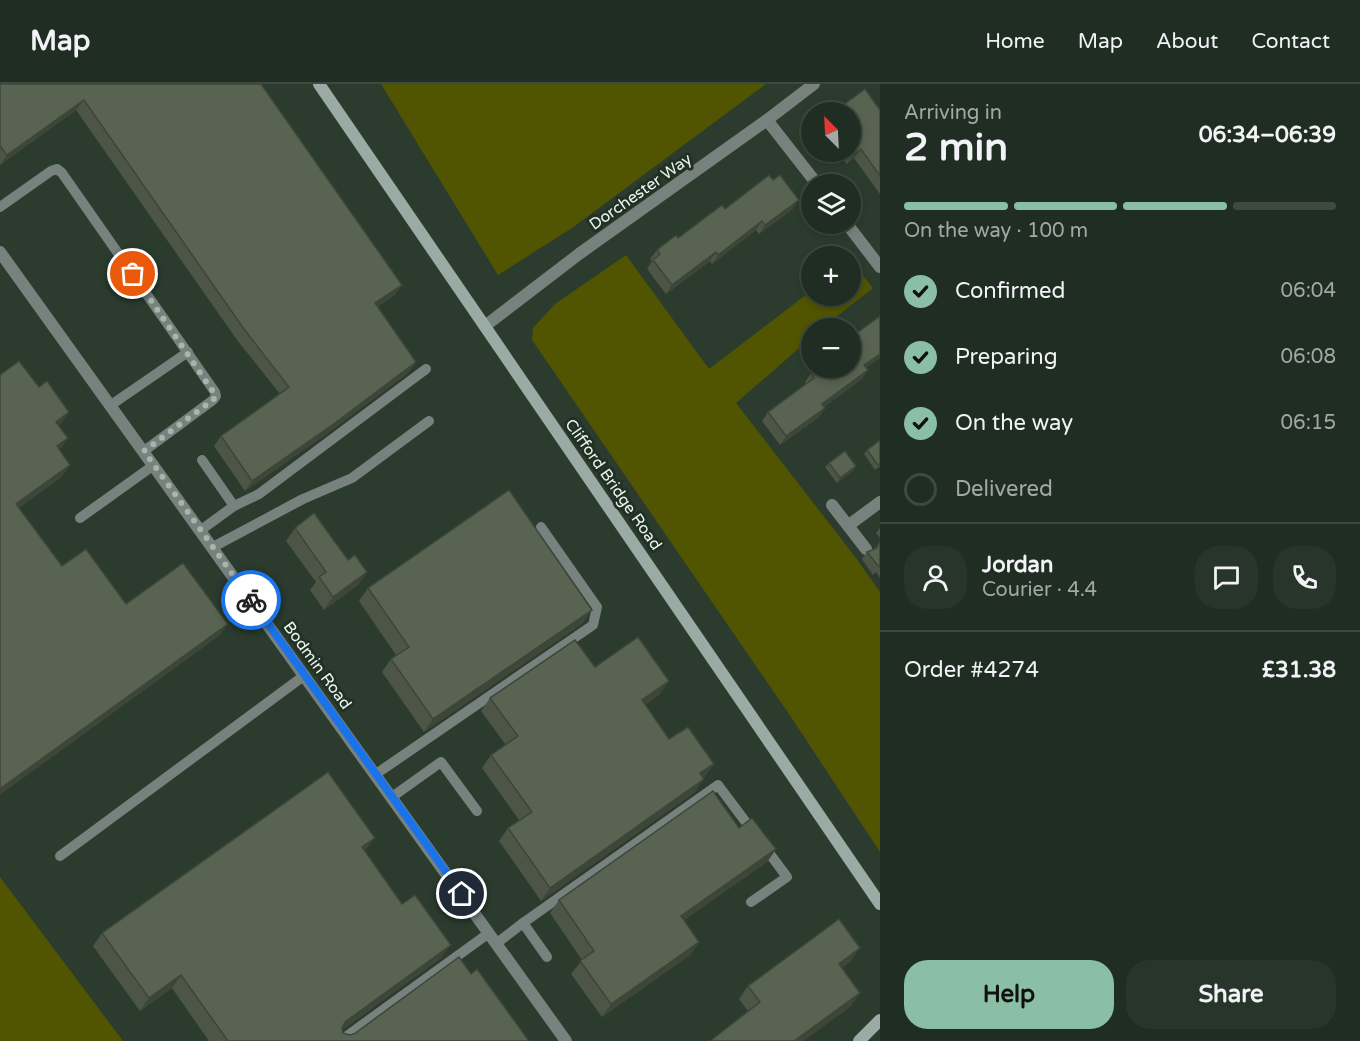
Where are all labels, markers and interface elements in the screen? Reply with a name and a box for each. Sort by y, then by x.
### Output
text: Map [30,24,90,58]
text: Home [985,29,1045,54]
text: Map [1078,29,1123,54]
text: About [1156,29,1218,54]
text: Contact [1251,29,1330,54]
text: Arriving in [904,101,1002,125]
north arrow [801,102,861,162]
map controls [801,102,861,378]
text: 06:34–06:39 [1199,122,1336,148]
text: 2 min [904,124,1008,171]
street label: Dorchester Way [585,149,696,235]
button: layers [801,174,861,234]
text: On the way · 100 m [904,219,1088,243]
button: + [801,246,861,306]
pin [107,248,158,299]
icon: bag [116,257,149,290]
icon: check [904,275,937,308]
text: Confirmed [955,278,1065,304]
text: 06:04 [1281,279,1336,303]
button: − [801,318,861,378]
icon: check [904,341,937,374]
text: Preparing [955,344,1058,370]
text: 06:08 [1281,345,1336,369]
icon: check [904,407,937,440]
text: On the way [955,410,1073,436]
text: 06:15 [1281,411,1336,435]
street label: Clifford Bridge Road [560,415,666,554]
text: Delivered [955,476,1053,502]
button: person [904,546,967,609]
button: chat [1195,546,1258,609]
button: phone [1273,546,1336,609]
text: Jordan [982,552,1053,578]
courier [221,570,281,630]
text: Courier · 4.4 [982,578,1097,602]
icon: bike [235,584,268,617]
street label: Bodmin Road [279,618,356,713]
text: Order #4274 [904,657,1039,683]
text: £31.38 [1262,657,1336,683]
pin [436,868,487,919]
icon: home [445,877,478,910]
button: Help [904,960,1114,1029]
button: Share [1126,960,1336,1029]

